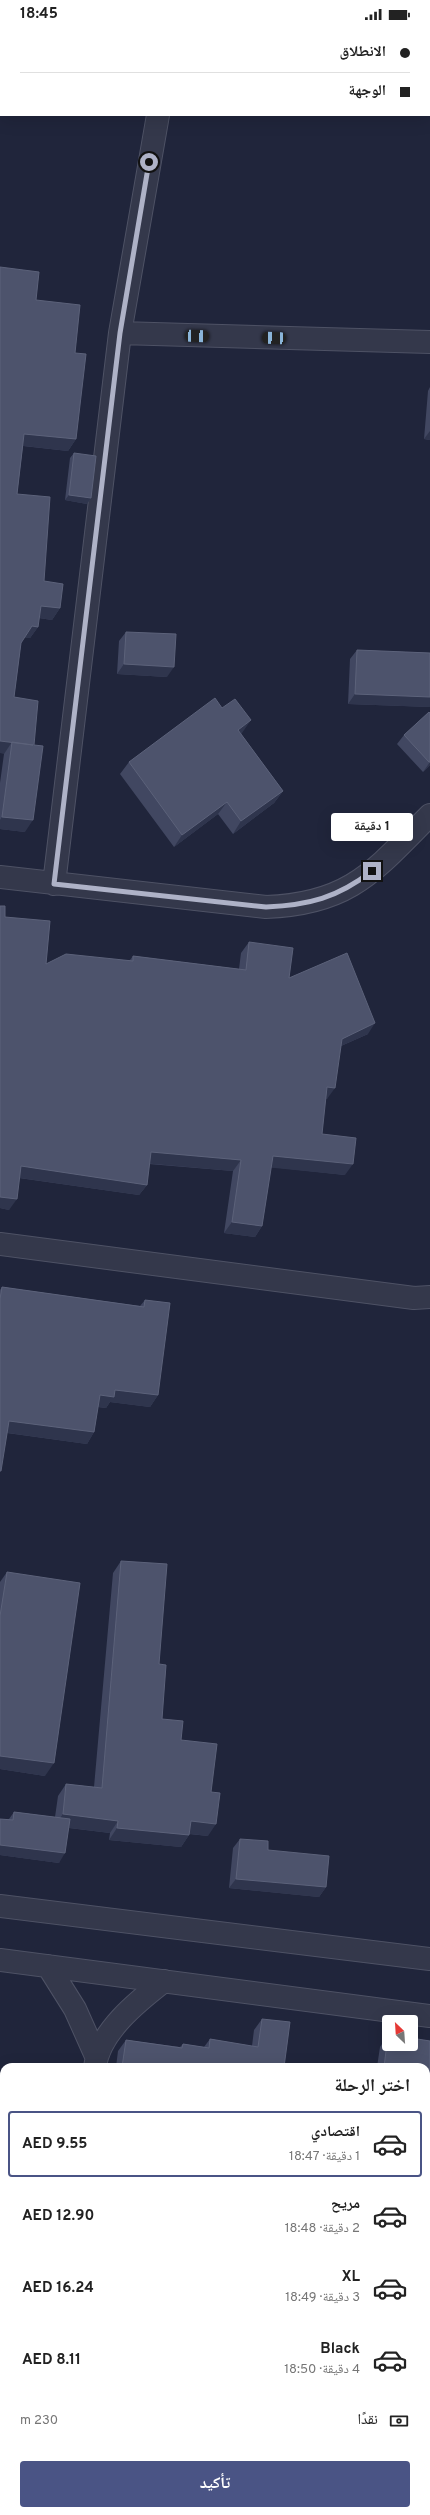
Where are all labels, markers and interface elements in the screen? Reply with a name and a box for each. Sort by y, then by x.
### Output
text: 18:45 [20,5,58,24]
text: الانطلاق [340,43,386,62]
text: الوجهة [348,82,386,101]
route start [140,153,158,171]
car [185,330,209,342]
car [262,332,286,344]
callout: 1 دقيقة [331,813,413,841]
text: 1 دقيقة [354,819,390,835]
route end [363,862,381,880]
north arrow [382,2015,418,2051]
map controls [382,2015,418,2051]
text: اختر الرحلة [335,2075,410,2098]
text: اقتصادي [311,2123,360,2142]
icon: car [372,2126,408,2162]
text: AED 9.55 [22,2135,88,2154]
text: 1 دقيقة · 18:47 [289,2149,360,2165]
text: مريح [331,2195,360,2214]
icon: car [372,2198,408,2234]
text: AED 12.90 [22,2207,94,2226]
text: 2 دقيقة · 18:48 [285,2221,360,2237]
text: XL [342,2268,360,2287]
icon: car [372,2270,408,2306]
text: AED 16.24 [22,2279,94,2298]
text: 3 دقيقة · 18:49 [285,2290,360,2306]
text: Black [320,2340,360,2359]
icon: car [372,2342,408,2378]
text: AED 8.11 [22,2351,81,2370]
text: 4 دقيقة · 18:50 [284,2362,360,2378]
icon: cash [388,2410,410,2432]
text: نقدًا [357,2411,378,2430]
text: 230 m [20,2413,58,2429]
button: تأكيد [20,2461,410,2507]

